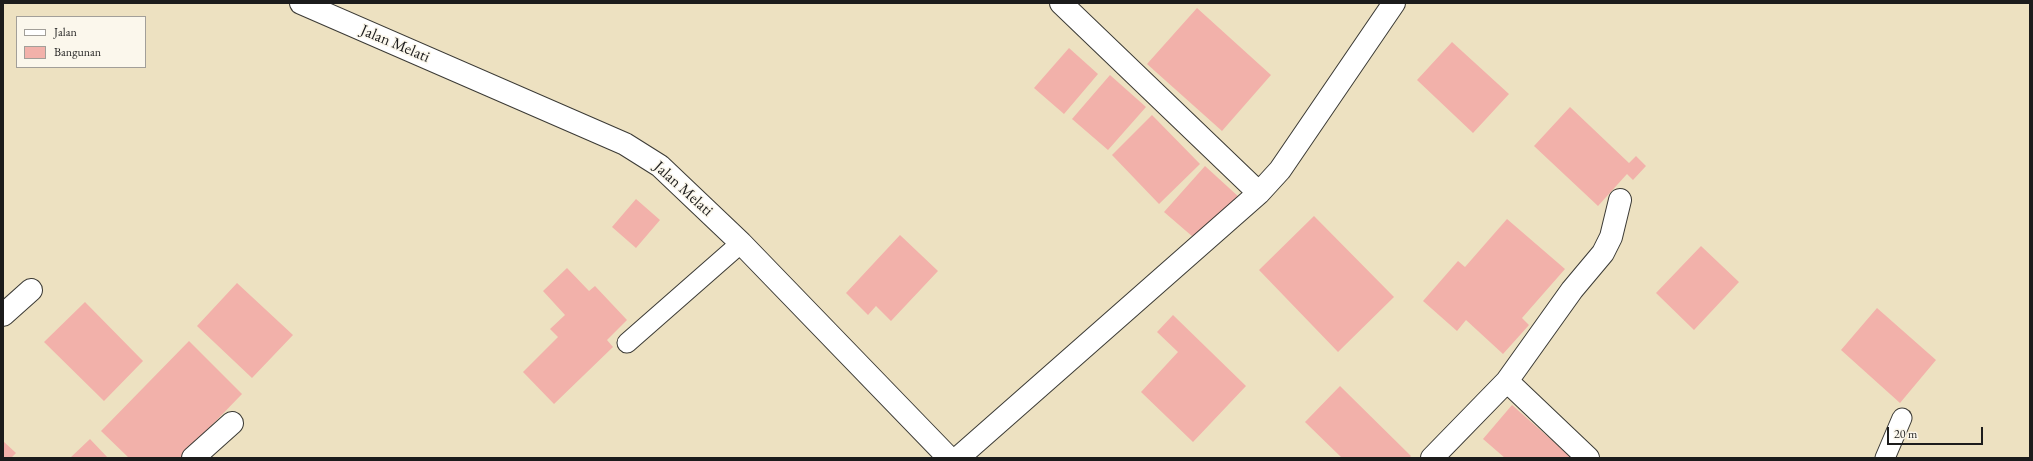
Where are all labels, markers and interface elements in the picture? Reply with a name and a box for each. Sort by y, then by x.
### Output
legend [16,16,146,68]
street label: Jalan Melati [358,21,432,67]
text: Jalan [54,24,77,40]
text: Bangunan [54,44,101,60]
street label: Jalan Melati [649,157,717,221]
scale bar [1889,419,1985,445]
text: 20 m [1894,426,1917,442]

